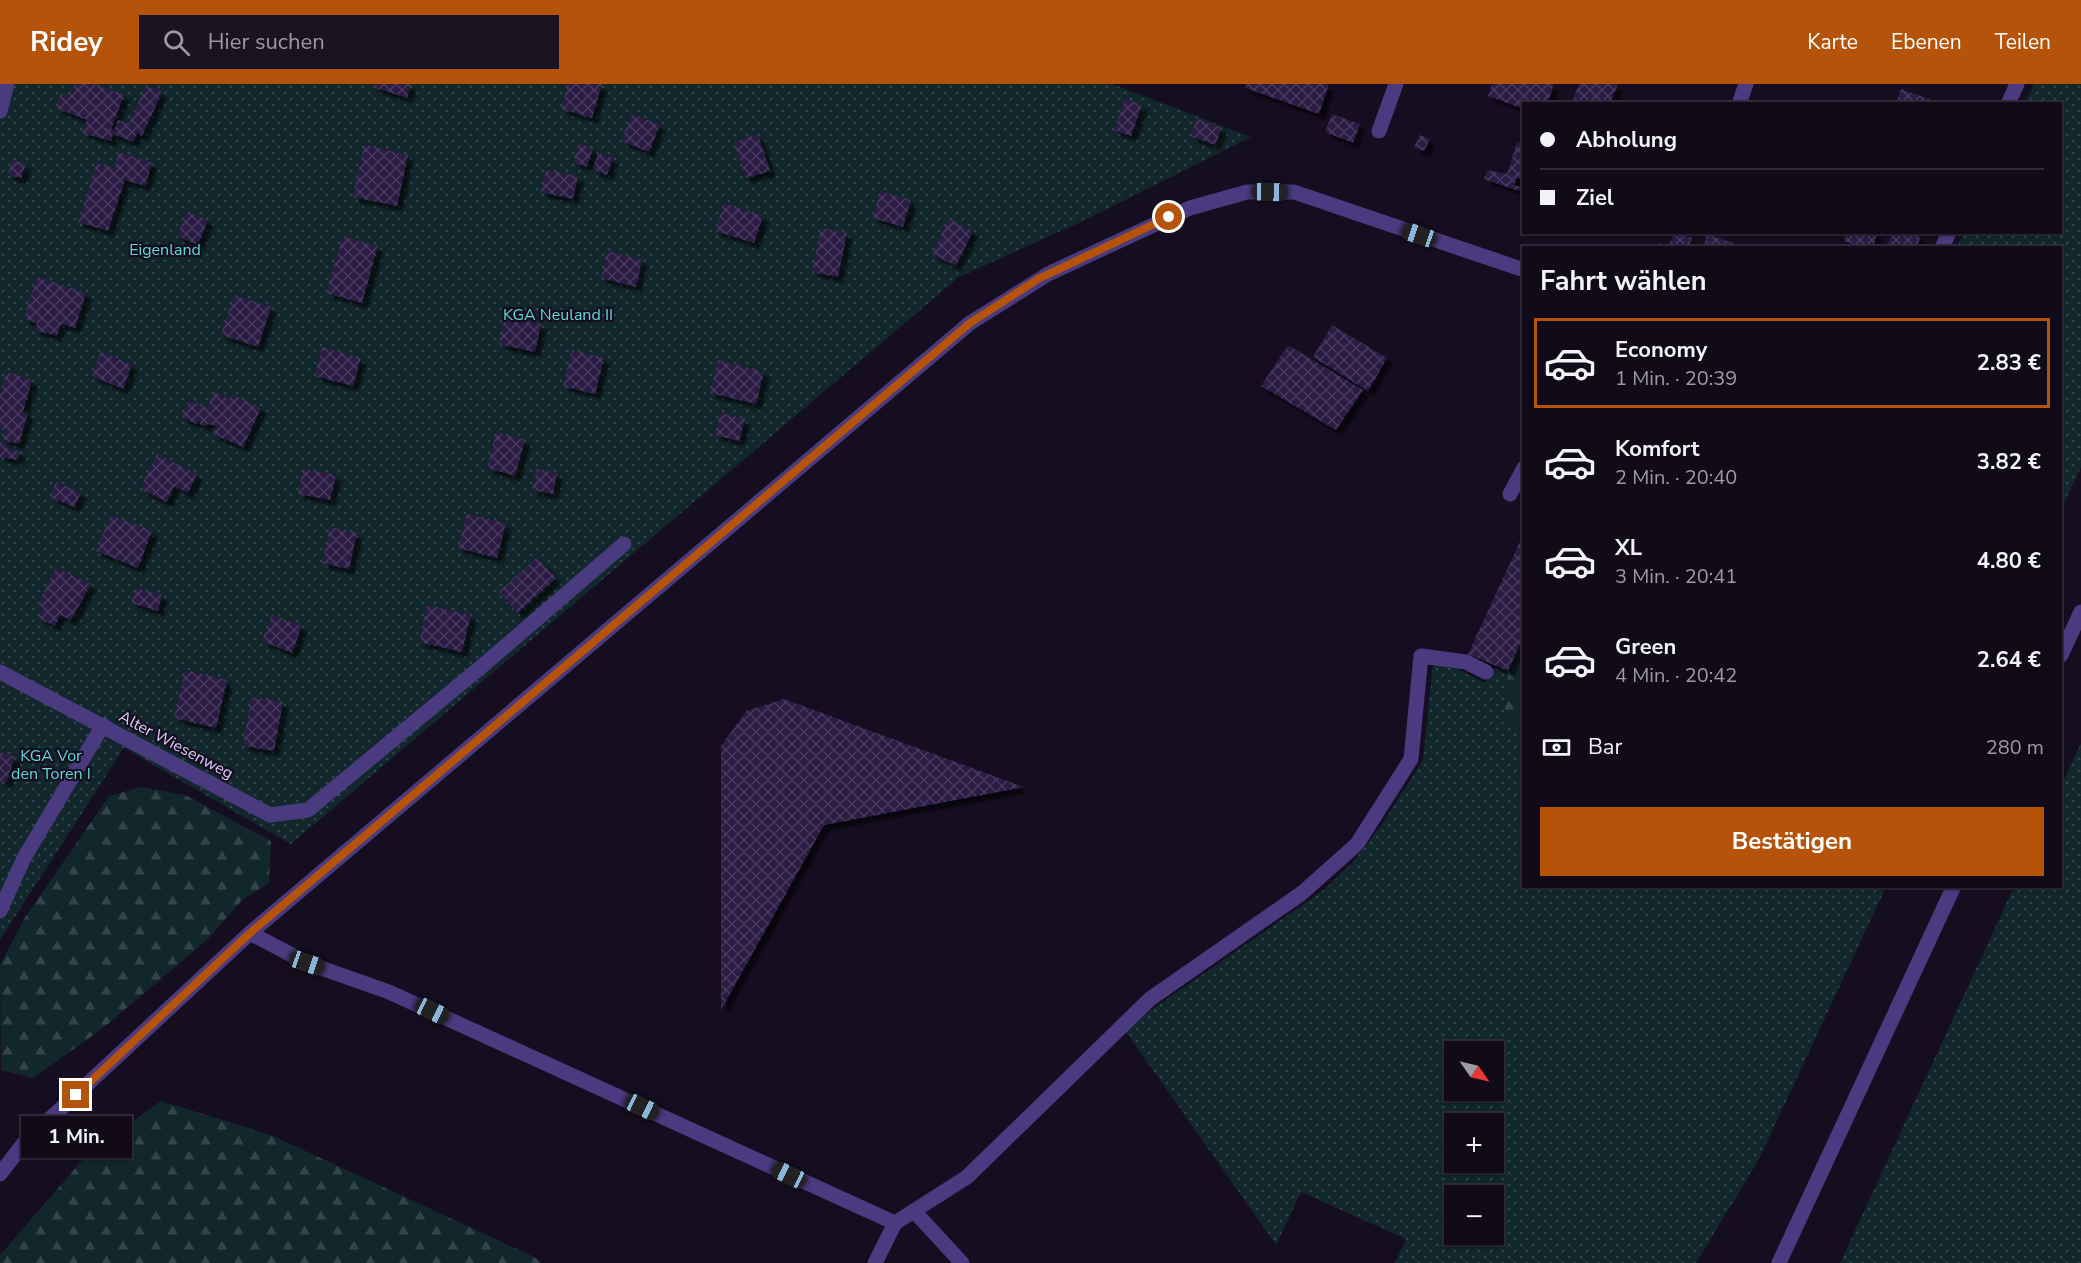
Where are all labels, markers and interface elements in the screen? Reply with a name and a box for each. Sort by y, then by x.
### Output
search box [139,15,559,69]
text: Ridey [30,23,103,61]
icon: search [160,26,193,59]
text: Hier suchen [208,27,325,57]
text: Karte [1807,28,1858,56]
text: Ebenen [1891,28,1962,56]
text: Teilen [1995,28,2051,56]
text: Abholung [1576,125,1677,155]
car [1252,183,1288,201]
text: Ziel [1576,183,1614,213]
route start [1155,203,1182,230]
car [1399,221,1439,249]
park label: Eigenland [129,239,201,261]
text: Fahrt wählen [1540,263,1706,300]
park label: KGA Neuland II [503,304,613,326]
text: Economy [1615,335,1707,365]
icon: car [1543,336,1597,390]
text: 2.83 € [1977,348,2041,378]
text: 1 Min. · 20:39 [1615,365,1737,392]
text: Komfort [1615,434,1699,464]
icon: car [1543,435,1597,489]
text: 3.82 € [1977,447,2041,477]
text: 2 Min. · 20:40 [1615,464,1737,491]
text: XL [1615,533,1642,563]
icon: car [1543,534,1597,588]
text: 4.80 € [1977,546,2041,576]
text: 3 Min. · 20:41 [1615,563,1737,590]
text: Green [1615,632,1676,662]
icon: car [1543,633,1597,687]
text: 2.64 € [1977,645,2041,675]
text: 4 Min. · 20:42 [1615,662,1737,689]
street label: Alter Wiesenweg [115,706,237,784]
icon: cash [1540,731,1573,764]
text: Bar [1588,732,1622,762]
text: 280 m [1986,734,2044,761]
park label: KGA Vor den Toren I [11,745,91,785]
button: Bestätigen [1540,807,2044,876]
car [287,949,327,977]
car [412,995,452,1027]
north arrow [1444,1041,1504,1101]
map controls [1444,1041,1504,1245]
route end [62,1081,89,1108]
car [622,1091,662,1123]
button: + [1444,1113,1504,1173]
callout: 1 Min. [20,1116,132,1158]
text: 1 Min. [48,1123,105,1150]
car [769,1159,809,1191]
button: − [1444,1185,1504,1245]

